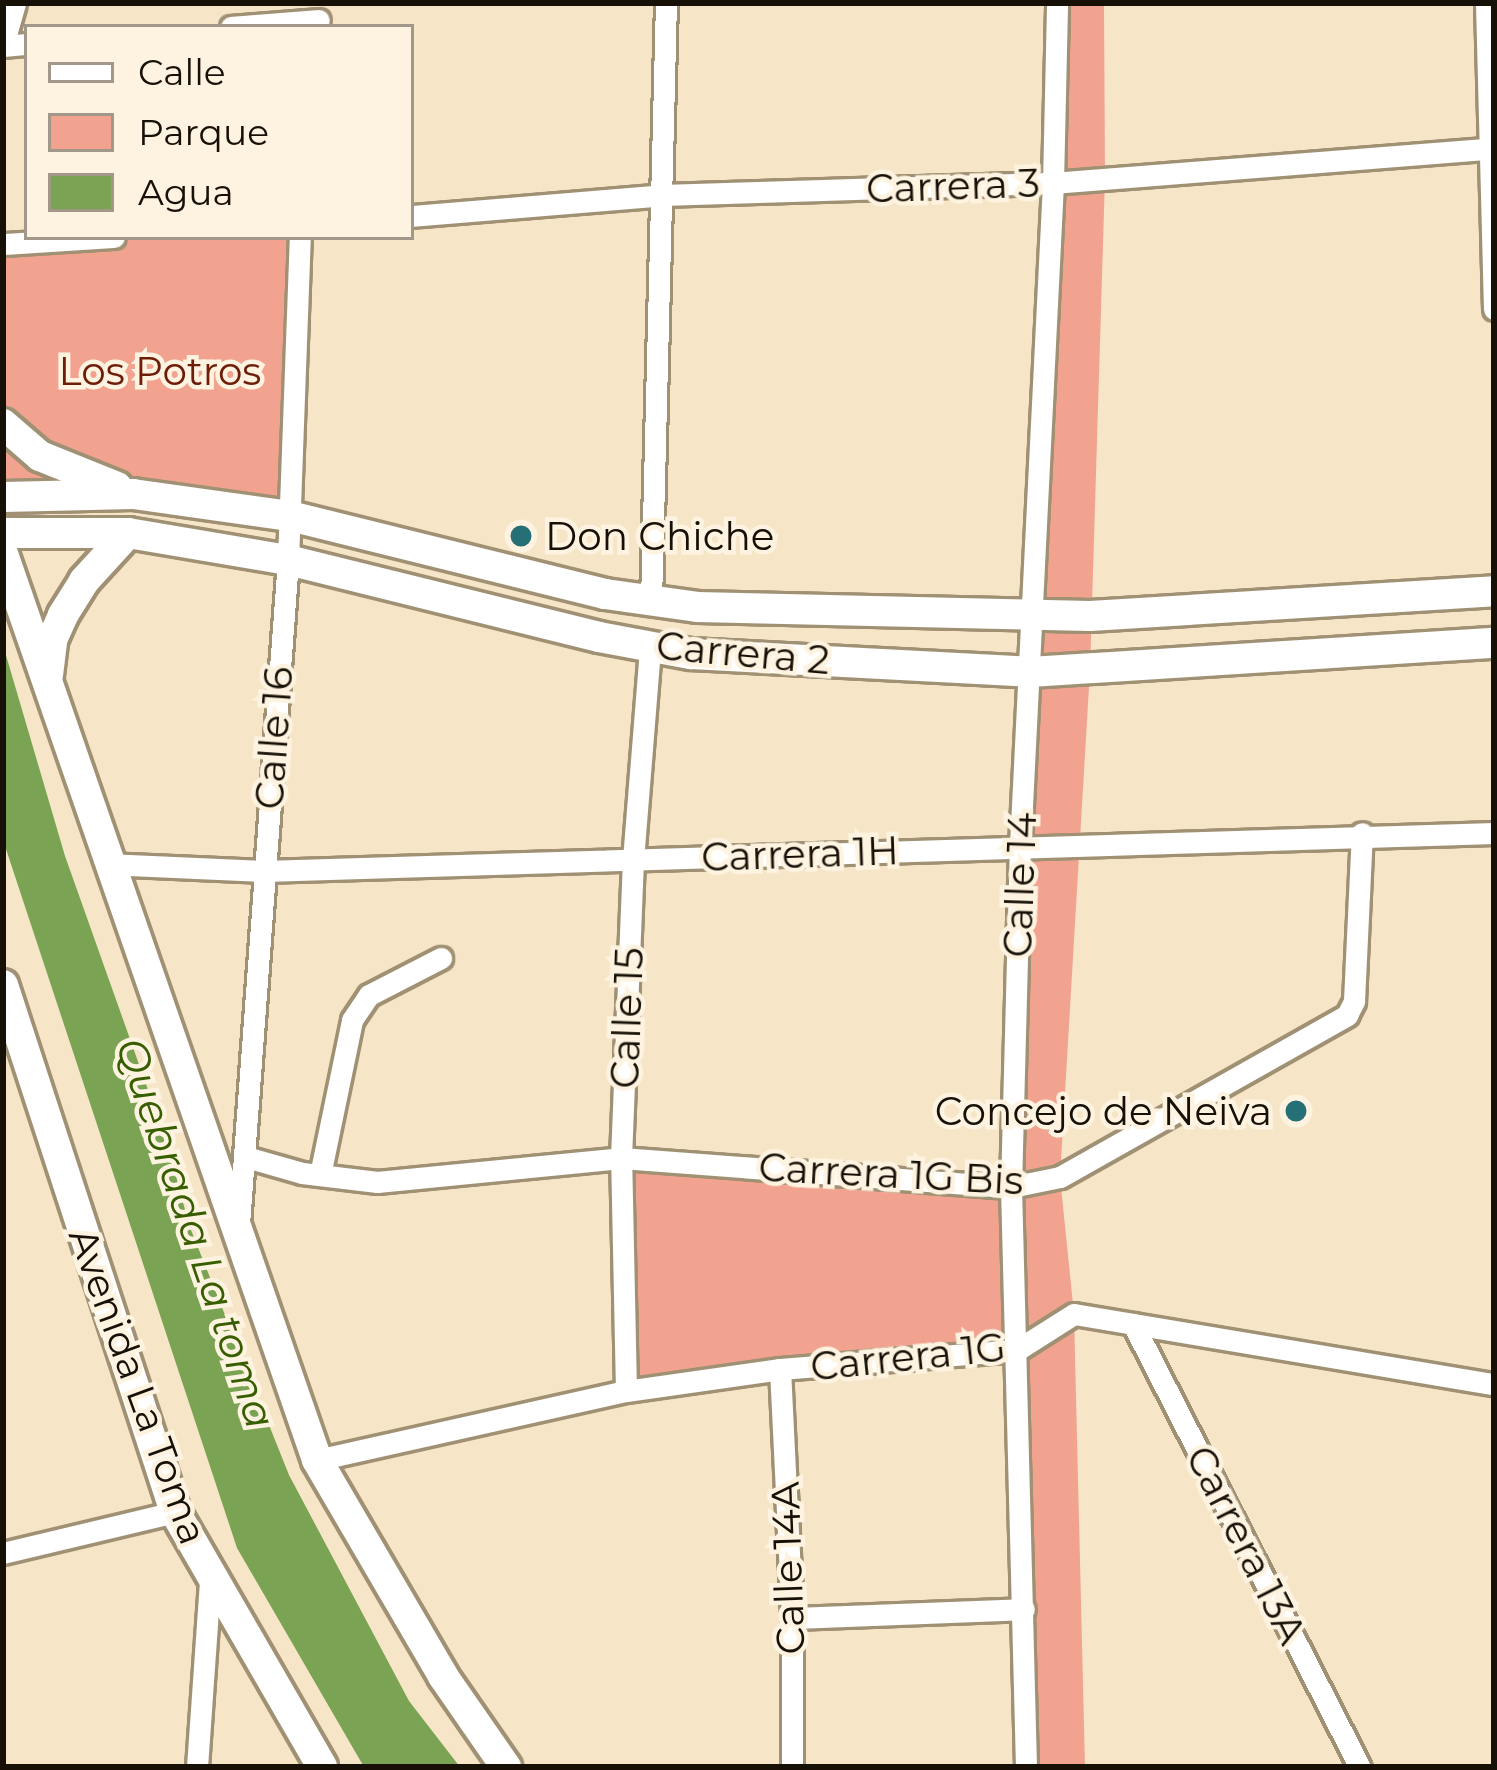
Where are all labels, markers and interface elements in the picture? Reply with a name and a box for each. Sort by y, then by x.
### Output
legend [24,24,414,240]
text: Calle [138,50,226,94]
text: Parque [138,110,269,154]
street label: Carrera 3 [865,160,1041,212]
text: Agua [138,170,234,214]
park label: Los Potros [59,348,261,394]
place label: Don Chiche [545,513,774,559]
marker: Don Chiche [508,523,534,549]
street label: Carrera 2 [654,622,832,684]
street label: Calle 16 [246,665,302,811]
street label: Calle 14 [994,812,1046,958]
street label: Carrera 1H [701,827,899,881]
street label: Calle 15 [601,947,653,1089]
water label: Quebrada La toma [105,1031,287,1435]
place label: Concejo de Neiva [935,1088,1272,1134]
marker: Concejo de Neiva [1283,1098,1309,1124]
street label: Carrera 1G Bis [757,1144,1025,1204]
street label: Avenida La Toma [59,1222,217,1550]
street label: Carrera 1G [808,1323,1008,1391]
street label: Carrera 13A [1176,1438,1316,1652]
street label: Calle 14A [762,1481,814,1655]

